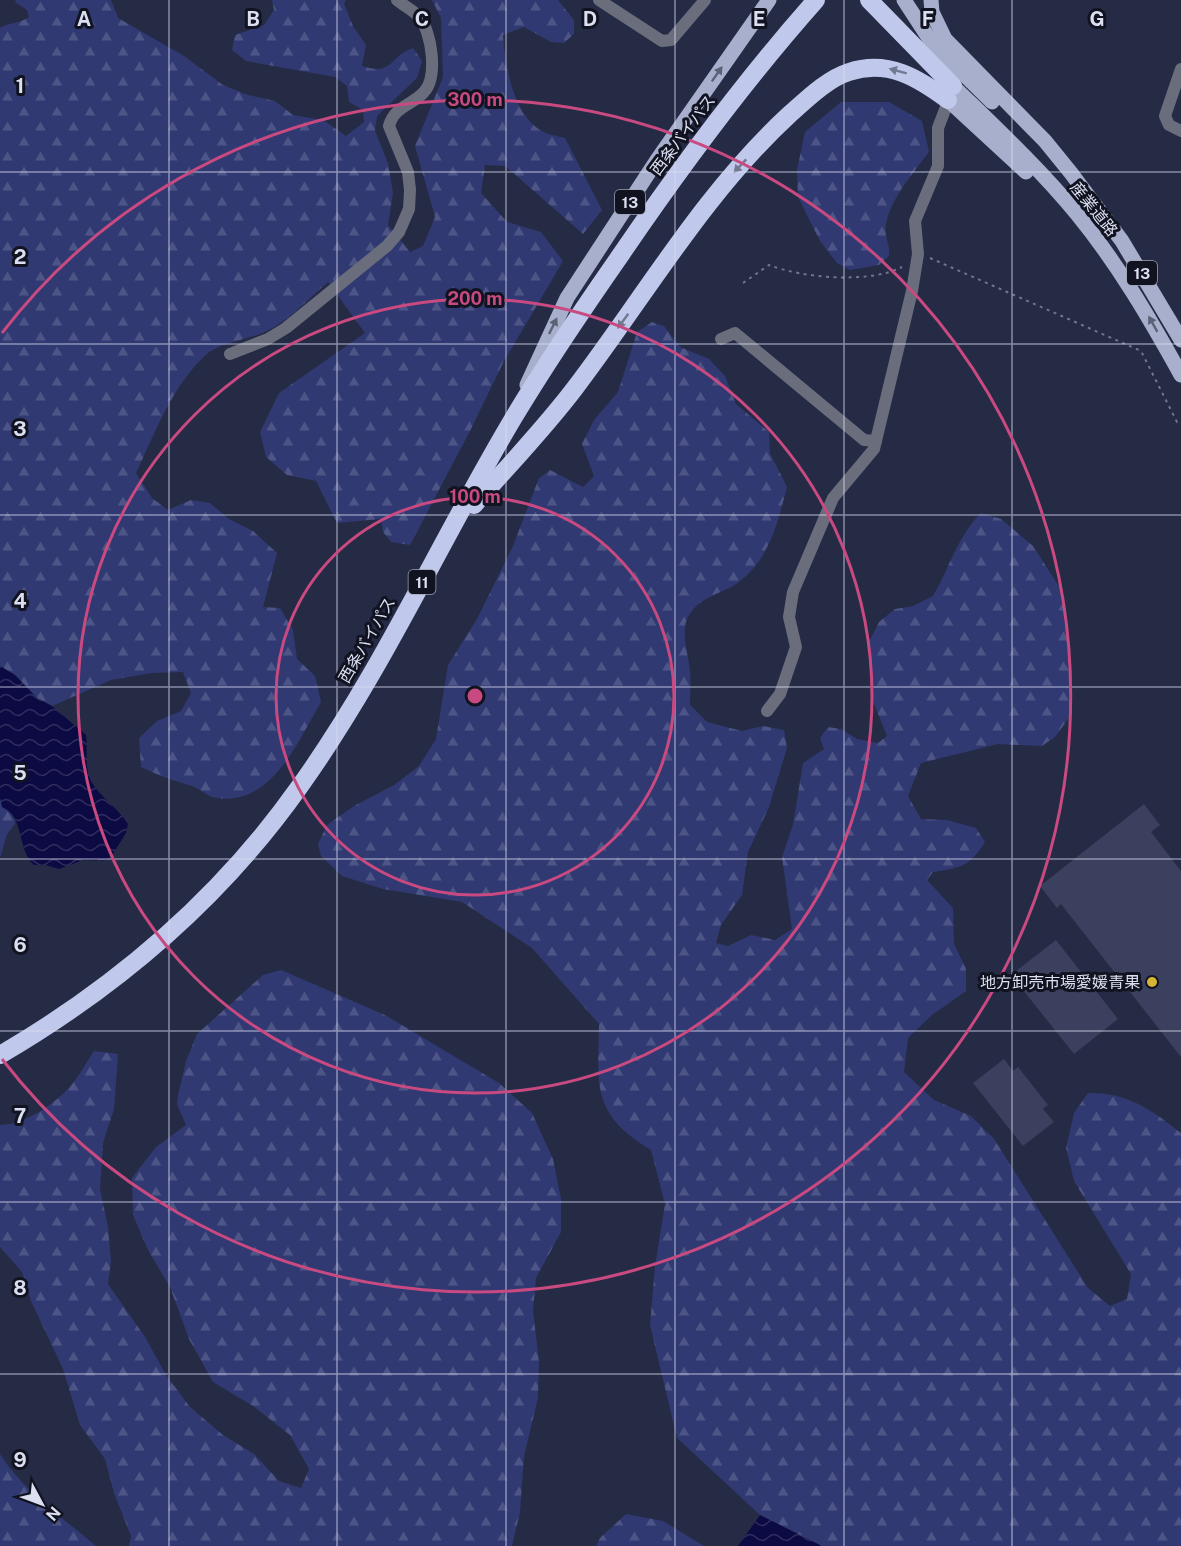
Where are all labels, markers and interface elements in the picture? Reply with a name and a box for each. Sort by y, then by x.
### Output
text: A [77,7,91,31]
text: B [246,7,260,31]
text: C [415,7,429,31]
text: D [583,7,597,31]
text: E [753,7,765,31]
text: F [922,7,934,31]
text: G [1089,7,1105,31]
one-way arrow [889,66,907,76]
one-way arrow [711,67,723,83]
text: 1 [16,74,24,98]
text: 300 m [447,89,503,110]
street label: 西条バイパス [647,91,719,179]
one-way arrow [733,158,747,173]
street label: 産業道路 [1066,178,1122,240]
road number: 13 [615,190,645,214]
text: 2 [14,245,26,269]
road number: 13 [1127,261,1157,285]
text: 200 m [448,288,502,309]
one-way arrow [617,313,629,329]
one-way arrow [1148,315,1158,332]
one-way arrow [549,317,558,334]
text: 3 [13,417,27,441]
text: 100 m [449,486,501,507]
road number: 11 [408,570,436,594]
text: 4 [13,589,27,613]
street label: 西条バイパス [335,594,399,686]
centre of rings [465,686,485,706]
text: 5 [13,761,27,785]
text: 6 [13,933,27,957]
place label: 地方卸売市場愛媛青果 [980,973,1140,992]
marker: 地方卸売市場愛媛青果 [1145,975,1159,989]
text: 7 [14,1104,26,1128]
text: 8 [13,1276,27,1300]
text: 9 [13,1448,27,1472]
north arrow [12,1474,72,1534]
text: N [42,1503,64,1524]

